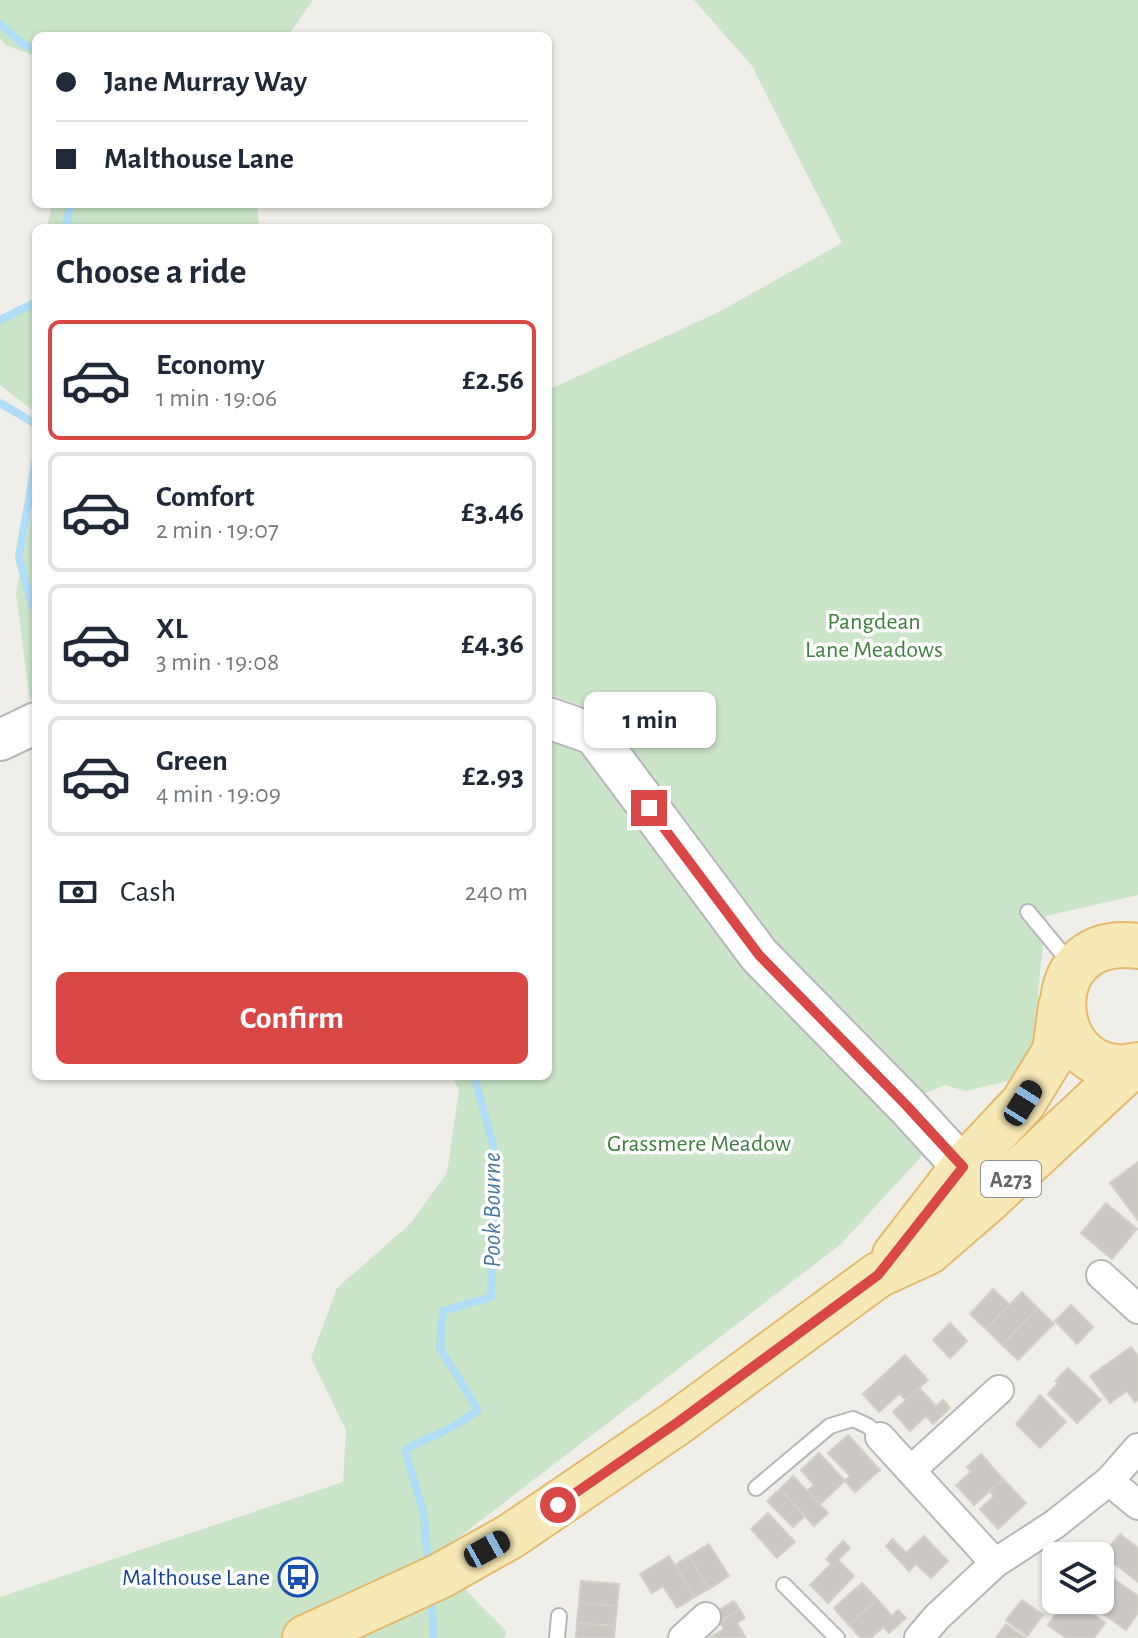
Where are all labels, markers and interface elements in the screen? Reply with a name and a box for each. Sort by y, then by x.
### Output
text: Jane Murray Way [104,67,307,97]
text: Malthouse Lane [104,144,294,174]
text: Choose a ride [56,254,246,290]
icon: car [60,344,132,416]
text: Economy [156,350,265,380]
text: £2.56 [462,365,524,395]
text: 1 min · 19:06 [156,385,277,411]
icon: car [60,476,132,548]
text: Comfort [156,482,255,512]
text: £3.46 [461,497,524,527]
text: 2 min · 19:07 [156,517,279,543]
icon: car [60,608,132,680]
park label: Pangdean Lane Meadows [805,610,943,662]
text: XL [156,614,188,644]
text: £4.36 [461,629,524,659]
text: 3 min · 19:08 [156,649,279,675]
callout: 1 min [583,692,715,748]
text: 1 min [623,707,677,733]
icon: car [60,740,132,812]
text: Green [156,746,228,776]
text: £2.93 [462,761,524,791]
text: 4 min · 19:09 [156,781,281,807]
route end [631,790,667,826]
icon: cash [56,870,100,914]
text: Cash [120,877,176,907]
text: 240 m [465,879,528,905]
button: Confirm [56,972,528,1064]
car [1000,1076,1046,1130]
park label: Grassmere Meadow [607,1132,791,1156]
water label: Pook Bourne [479,1152,505,1268]
road number: A273 [981,1161,1041,1197]
route start [540,1487,576,1523]
car [460,1527,514,1571]
map controls [1042,1542,1114,1614]
button: layers [1042,1542,1114,1614]
bus stop icon: Malthouse Lane [277,1556,319,1598]
place label: Malthouse Lane [122,1566,270,1590]

